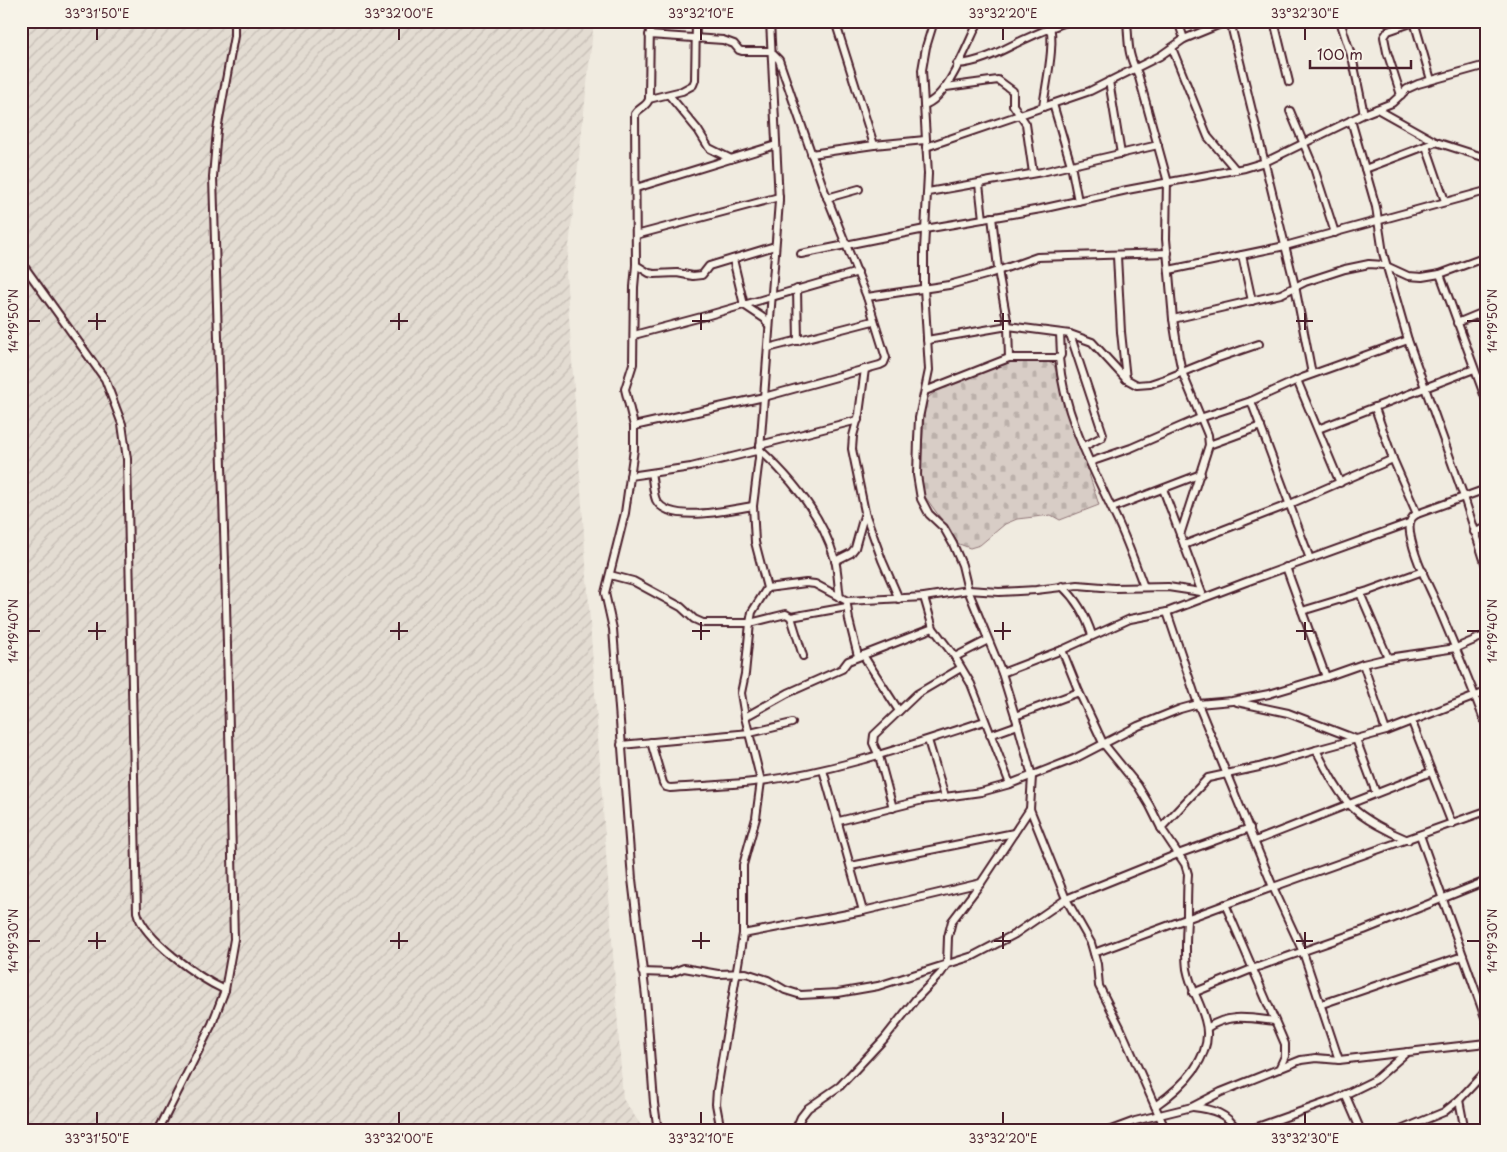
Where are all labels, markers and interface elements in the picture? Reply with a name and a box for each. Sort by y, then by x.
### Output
text: 33°31'50"E [65,4,129,22]
text: 33°32'00"E [364,4,434,22]
text: 33°32'10"E [668,4,734,22]
text: 33°32'20"E [968,4,1038,22]
text: 33°32'30"E [1271,4,1339,22]
scale bar [1310,38,1411,70]
text: 100 m [1317,42,1363,65]
text: 14°19'50"N [4,289,22,353]
text: 14°19'50"N [1483,289,1501,353]
text: 14°19'40"N [4,599,22,663]
text: 14°19'40"N [1483,599,1501,663]
text: 14°19'30"N [4,909,22,973]
text: 14°19'30"N [1483,909,1501,973]
text: 33°31'50"E [65,1129,129,1147]
text: 33°32'00"E [364,1129,434,1147]
text: 33°32'10"E [668,1129,734,1147]
text: 33°32'20"E [968,1129,1038,1147]
text: 33°32'30"E [1271,1129,1339,1147]

